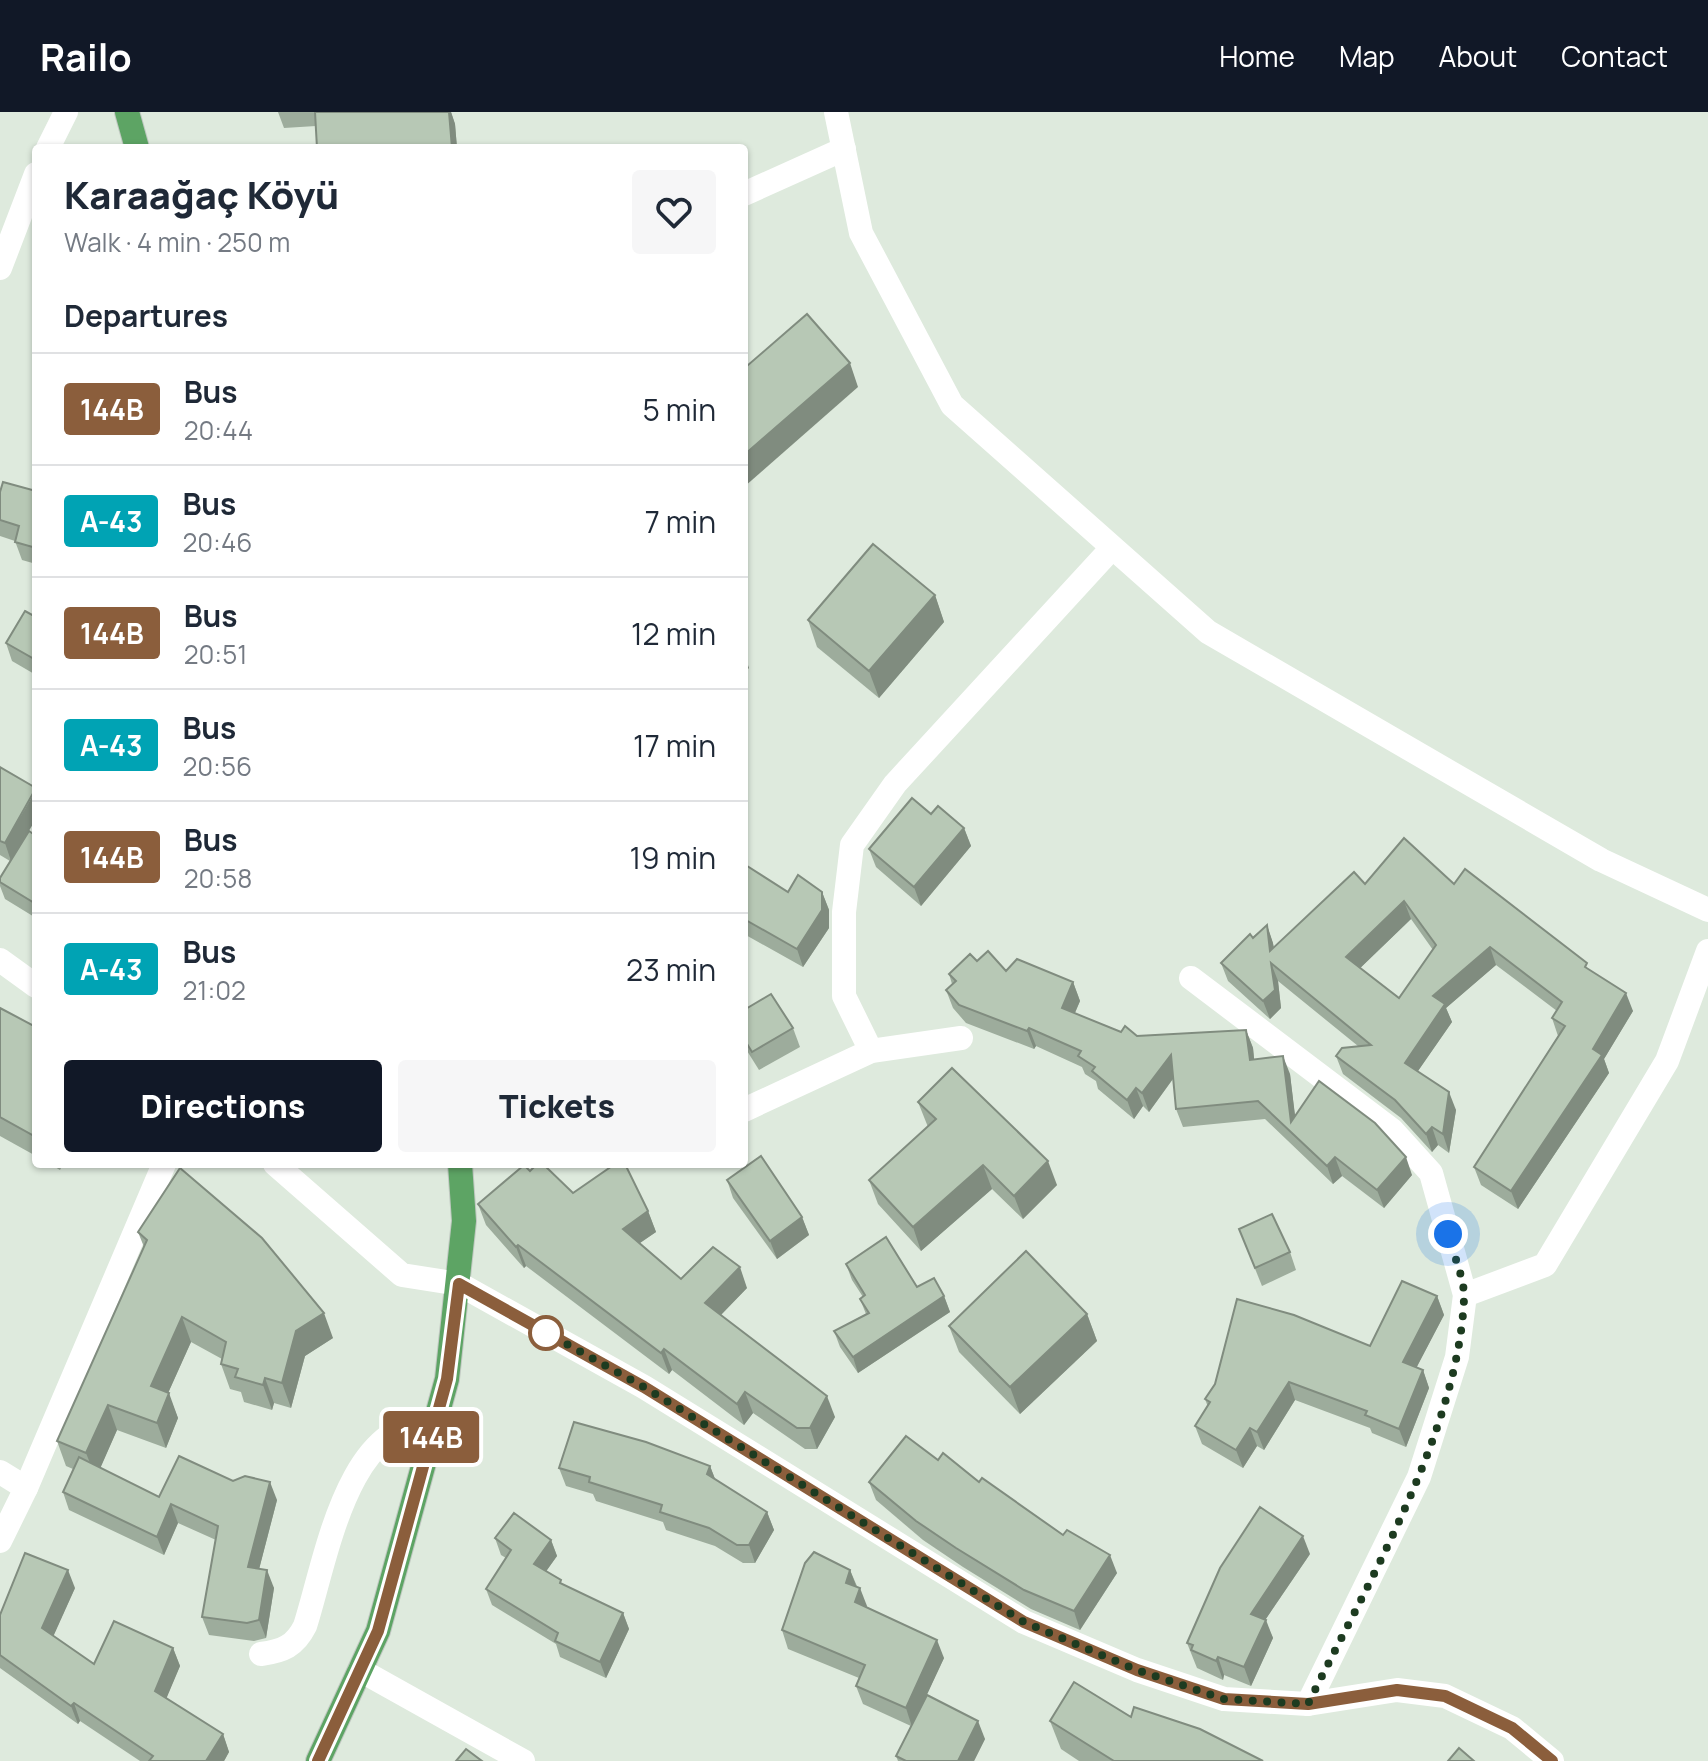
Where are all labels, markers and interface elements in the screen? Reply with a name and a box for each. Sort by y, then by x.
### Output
text: Railo [40,30,132,82]
text: Home [1219,37,1295,75]
text: Map [1339,37,1395,75]
text: About [1439,37,1517,75]
text: Contact [1561,37,1668,75]
text: Karaağaç Köyü [64,168,339,220]
button: heart [632,170,716,254]
text: Walk · 4 min · 250 m [64,224,290,260]
text: Departures [64,295,228,336]
text: Bus [184,371,238,412]
text: 5 min [642,389,716,430]
text: 144B [80,390,144,428]
text: 20:44 [184,412,253,448]
text: Bus [182,483,236,524]
text: 7 min [645,501,716,542]
text: A-43 [80,502,142,540]
text: 20:46 [182,524,252,560]
text: Bus [184,595,238,636]
text: 12 min [631,613,716,654]
text: 144B [80,614,144,652]
text: 20:51 [184,636,247,672]
text: Bus [182,707,236,748]
text: 17 min [633,725,716,766]
text: A-43 [80,726,142,764]
text: 20:56 [182,748,252,784]
text: Bus [184,819,238,860]
text: 19 min [629,837,716,878]
text: 144B [80,838,144,876]
text: 20:58 [184,860,252,896]
text: Bus [182,931,236,972]
text: 23 min [626,949,716,990]
text: A-43 [80,950,142,988]
text: 21:02 [182,972,246,1008]
button: Directions [64,1060,382,1152]
button: Tickets [398,1060,716,1152]
your location [1428,1214,1468,1254]
unlabelled marker [529,1316,563,1350]
line badge: 144B [375,1411,487,1463]
text: 144B [399,1418,463,1456]

